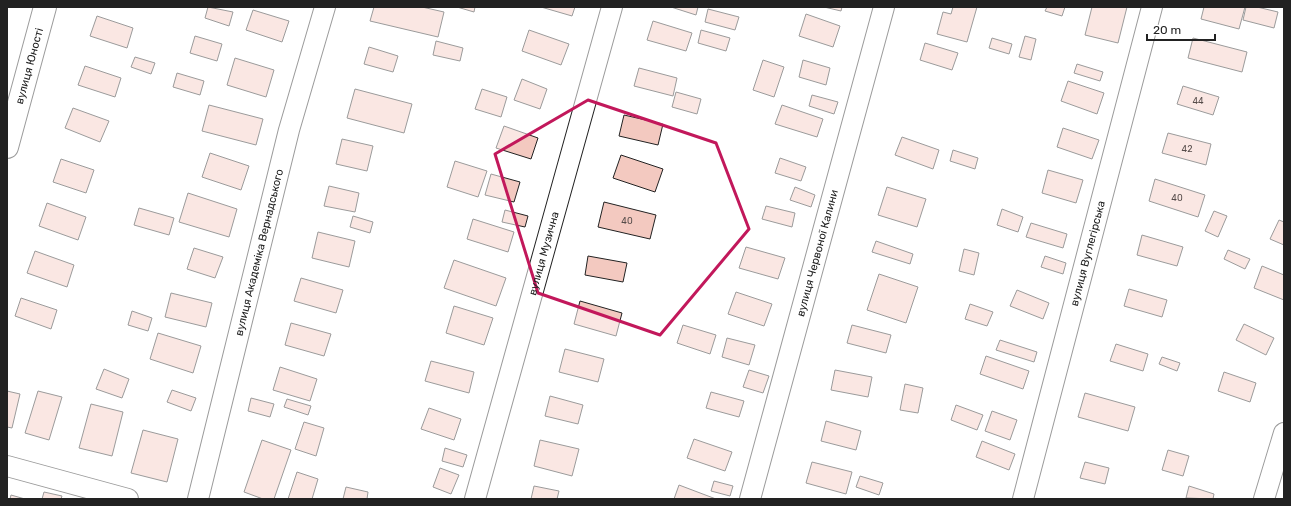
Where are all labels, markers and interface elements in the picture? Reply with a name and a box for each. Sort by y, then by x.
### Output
scale bar [1147,16,1215,42]
text: 20 m [1153,23,1181,37]
street label: вулиця Юності [13,27,46,106]
house number: 44 [1192,96,1204,106]
house number: 42 [1182,144,1192,154]
street label: вулиця Академіка Вернадського [232,168,286,337]
street label: вулиця Червоної Калини [794,188,841,318]
house number: 40 [1171,193,1183,203]
street label: вулиця Вуглегірська [1068,199,1108,308]
street label: вулиця Музична [526,210,562,297]
house number: 40 [621,216,633,226]

